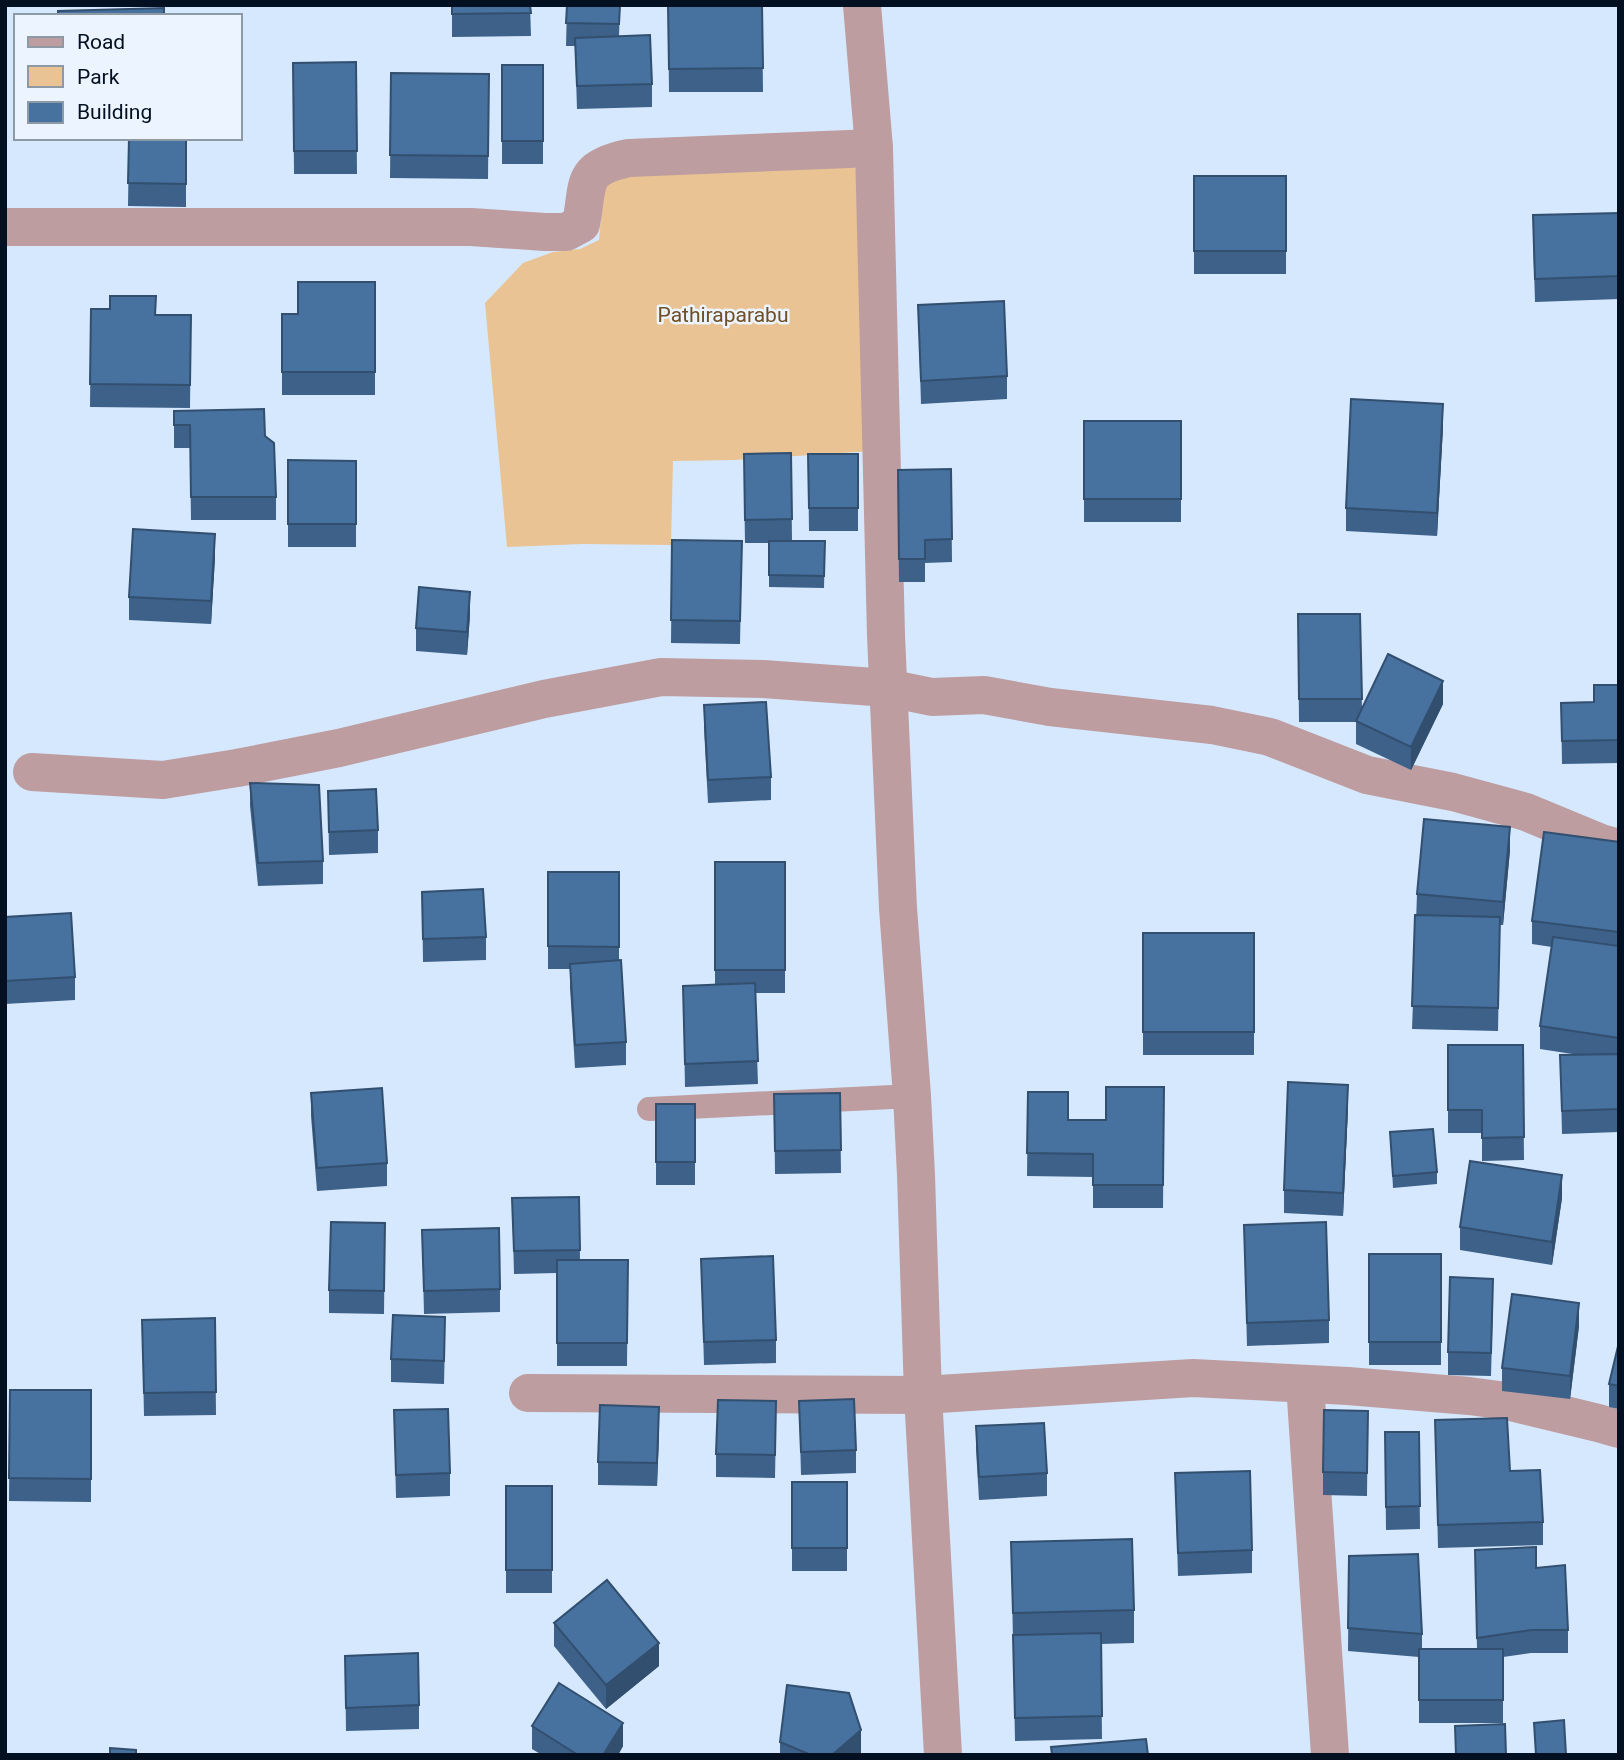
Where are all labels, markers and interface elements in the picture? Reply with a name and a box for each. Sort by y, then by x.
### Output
legend [14,14,242,140]
text: Road [77,30,125,54]
text: Park [77,65,120,89]
text: Building [77,100,152,124]
park label: Pathiraparabu [658,303,788,327]

